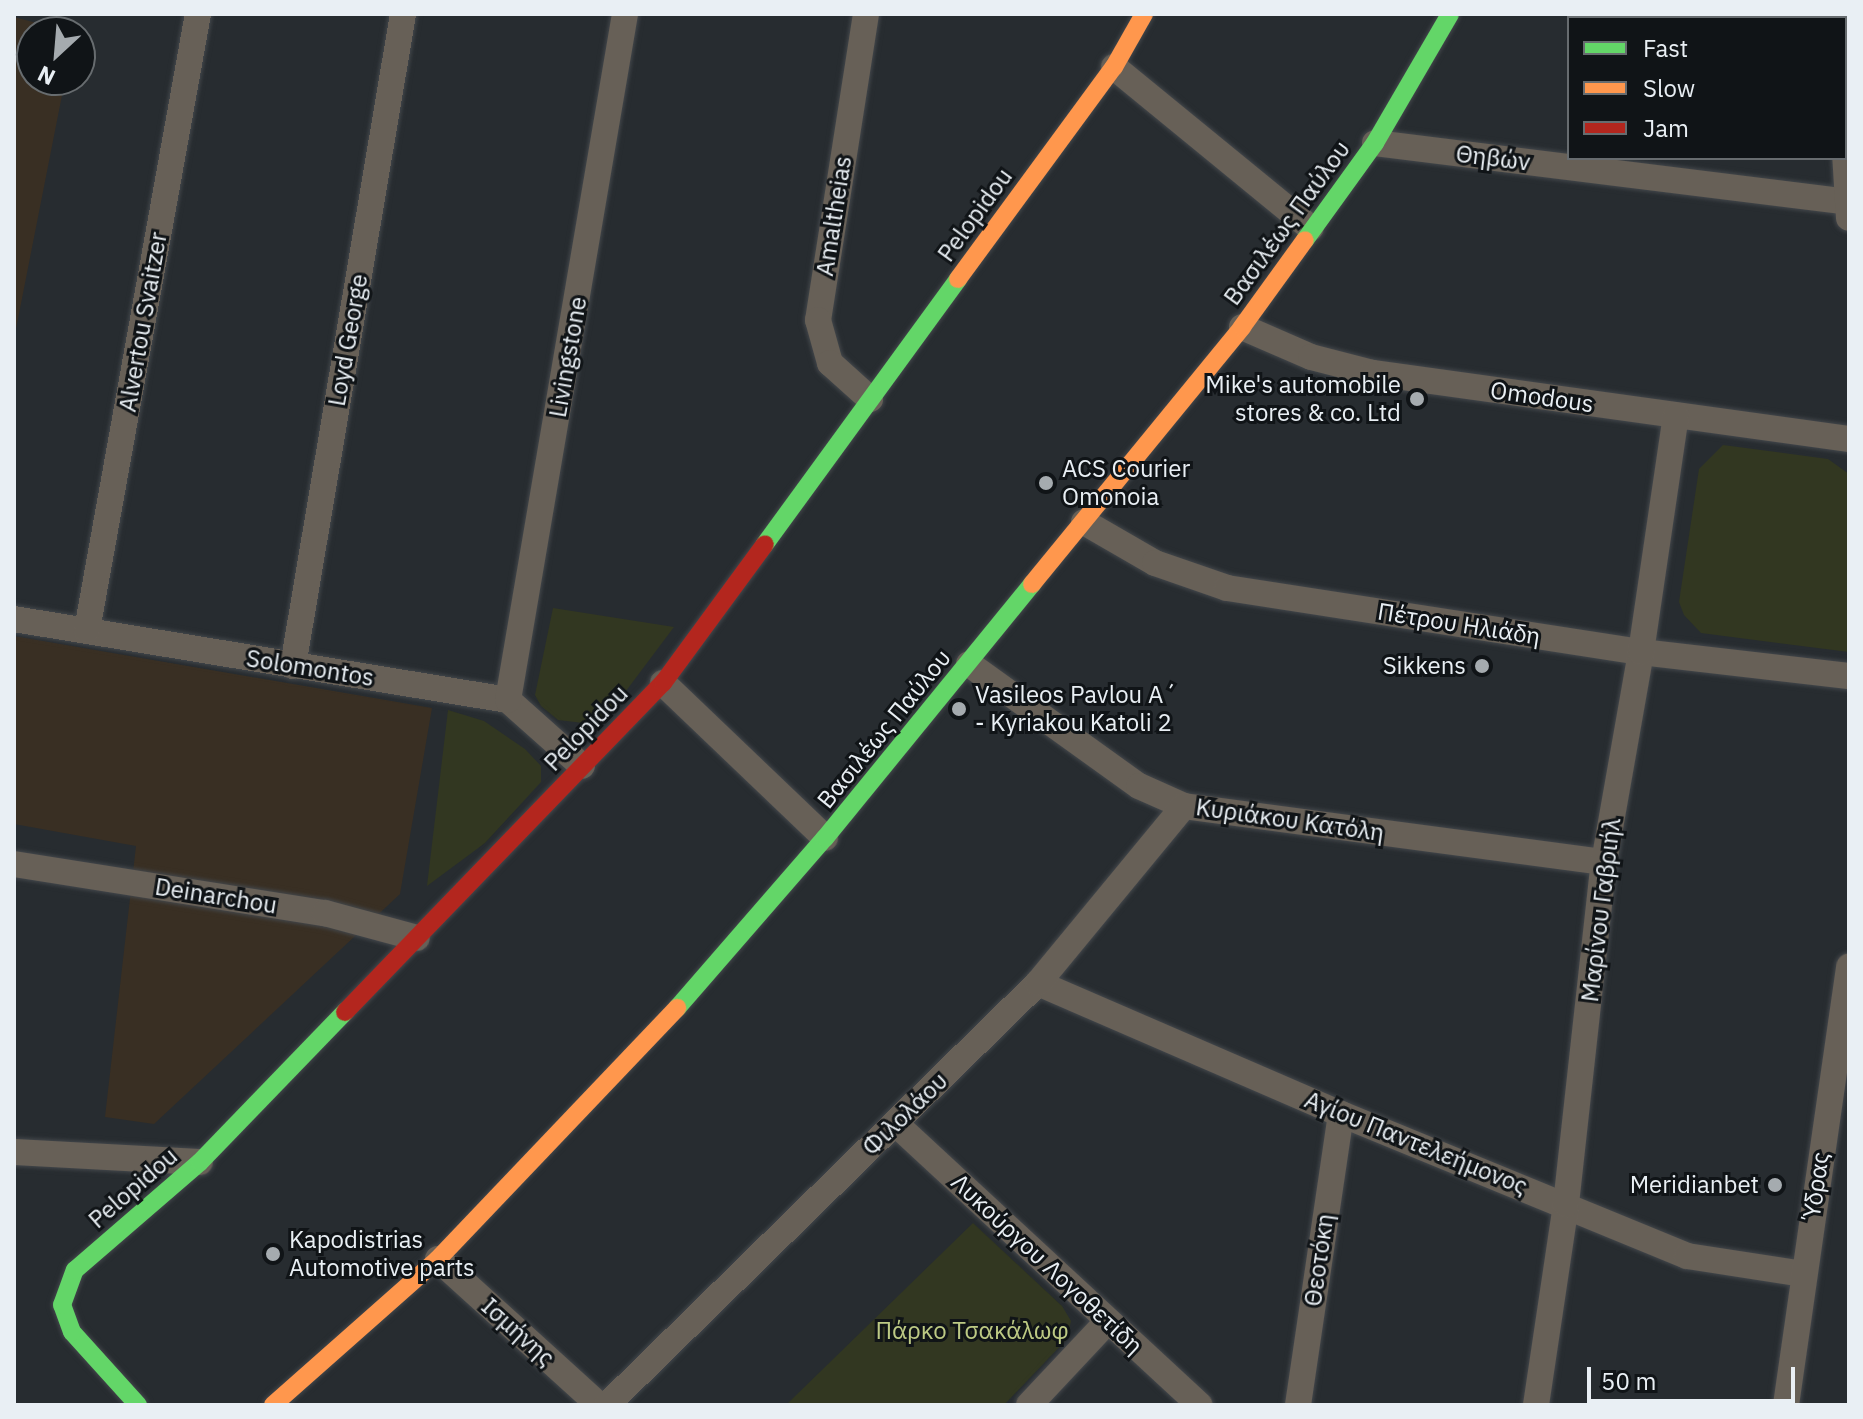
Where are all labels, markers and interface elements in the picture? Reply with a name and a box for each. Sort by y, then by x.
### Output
north arrow [16,16,96,96]
legend [1567,16,1847,160]
text: Fast [1643,32,1688,64]
text: N [33,60,60,93]
text: Slow [1643,72,1695,104]
text: Jam [1643,112,1689,144]
street label: Βασιλέως Παύλου [1218,135,1356,311]
street label: Θηβών [1454,139,1532,177]
street label: Amaltheias [810,154,858,278]
street label: Pelopidou [932,163,1018,267]
street label: Alvertou Svaitzer [113,230,173,414]
street label: Loyd George [322,272,374,408]
street label: Livingstone [543,294,593,420]
place label: Mike's automobile stores & co. Ltd [1205,371,1401,427]
street label: Omodous [1488,375,1596,419]
marker: Mike's automobile stores & co. Ltd [1408,390,1426,408]
place label: ACS Courier Omonoia [1062,455,1190,511]
marker: ACS Courier Omonoia [1037,474,1055,492]
street label: Πέτρου Ηλιάδη [1376,597,1542,651]
street label: Solomontos [244,644,376,692]
street label: Βασιλέως Παύλου [811,644,957,814]
place label: Sikkens [1383,652,1466,680]
marker: Sikkens [1473,657,1491,675]
street label: Pelopidou [538,679,634,777]
place label: Vasileos Pavlou A´ - Kyriakou Katoli 2 [975,681,1178,737]
marker: Vasileos Pavlou A´ - Kyriakou Katoli 2 [950,700,968,718]
street label: Κυριάκου Κατόλη [1194,793,1386,847]
street label: Μαρίνου Γαβριήλ [1575,816,1627,1004]
street label: Deinarchou [153,872,279,920]
street label: Φιλολάου [856,1066,954,1162]
street label: Αγίου Παντελεήμονος [1300,1085,1532,1201]
street label: Pelopidou [83,1142,183,1234]
street label: Ύδρας [1797,1150,1835,1222]
street label: Λυκούργου Λογοθετίδη [945,1168,1149,1360]
place label: Meridianbet [1630,1171,1759,1199]
marker: Meridianbet [1766,1176,1784,1194]
street label: Θεοτόκη [1298,1212,1340,1308]
place label: Kapodistrias Automotive parts [289,1226,475,1282]
marker: Kapodistrias Automotive parts [264,1245,282,1263]
street label: Ισμήνης [476,1292,560,1372]
park label: Πάρκο Τσακάλωφ [875,1317,1069,1345]
scale bar [1591,1351,1799,1401]
text: 50 m [1601,1365,1656,1397]

